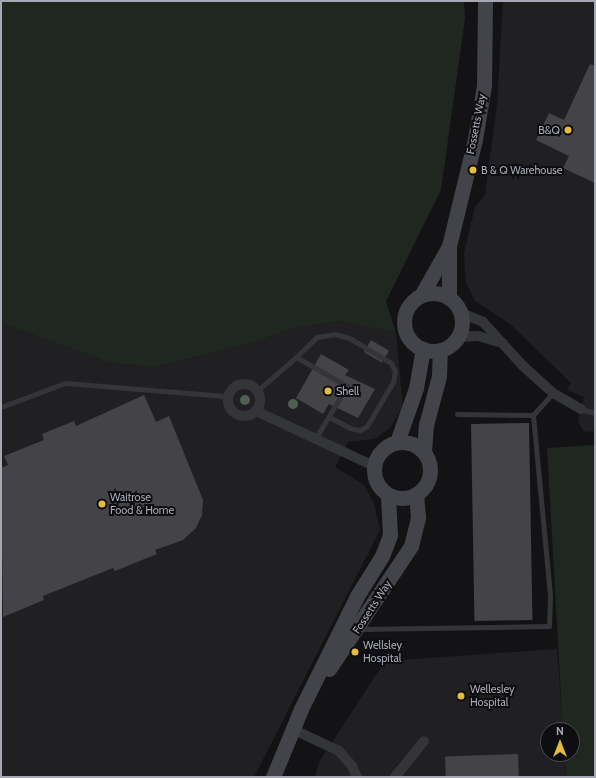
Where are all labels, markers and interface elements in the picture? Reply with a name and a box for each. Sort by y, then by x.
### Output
street label: Fossetts Way [464,93,488,155]
place label: B&Q [538,123,560,137]
marker: B&Q [563,125,573,135]
place label: B & Q Warehouse [481,163,562,177]
marker: B & Q Warehouse [468,165,478,175]
place label: Shell [336,384,359,398]
marker: Shell [323,386,333,396]
place label: Waitrose Food & Home [110,491,174,517]
marker: Waitrose Food & Home [97,499,107,509]
street label: Fossetts Way [350,578,394,636]
place label: Wellsley Hospital [363,639,402,665]
marker: Wellsley Hospital [350,647,360,657]
place label: Wellesley Hospital [470,683,515,709]
marker: Wellesley Hospital [455,690,467,702]
north arrow [540,722,580,762]
text: N [556,724,564,738]

